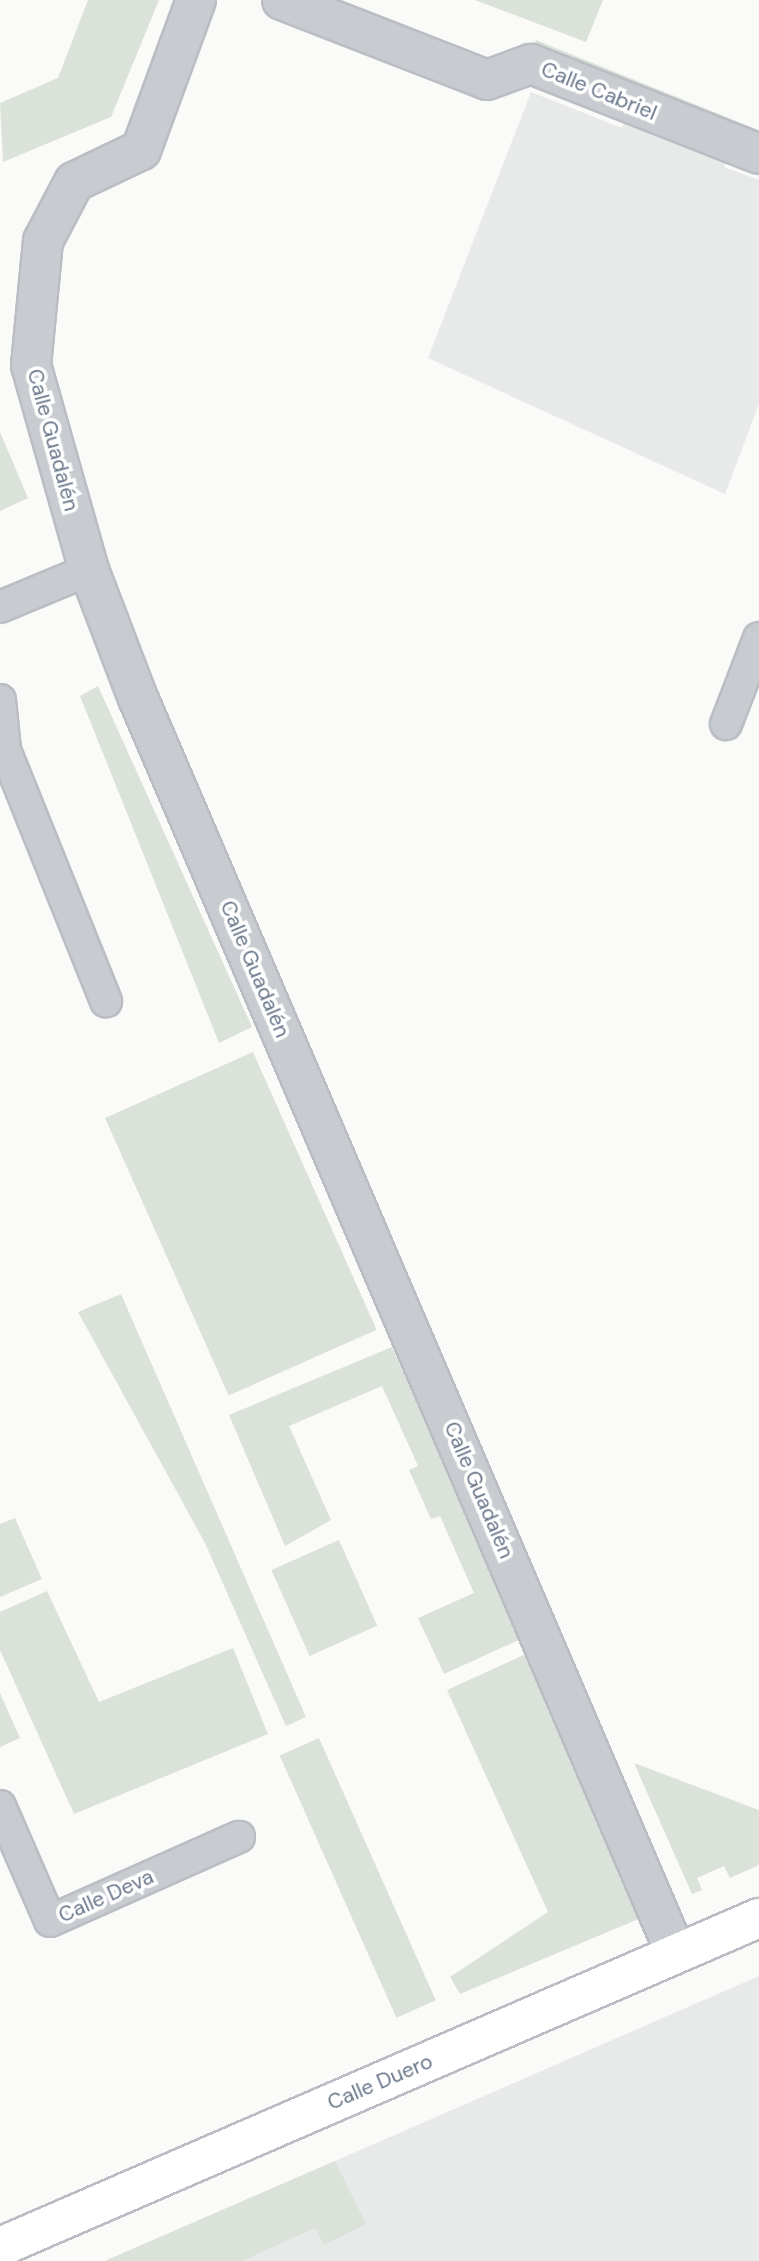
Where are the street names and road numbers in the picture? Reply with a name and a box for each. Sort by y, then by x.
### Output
street label: Calle Cabriel [538,56,660,126]
street label: Calle Guadalén [22,366,84,514]
street label: Calle Guadalén [215,897,295,1041]
street label: Calle Guadalén [439,1418,519,1562]
street label: Calle Deva [55,1864,157,1928]
street label: Calle Duero [324,2049,436,2115]

